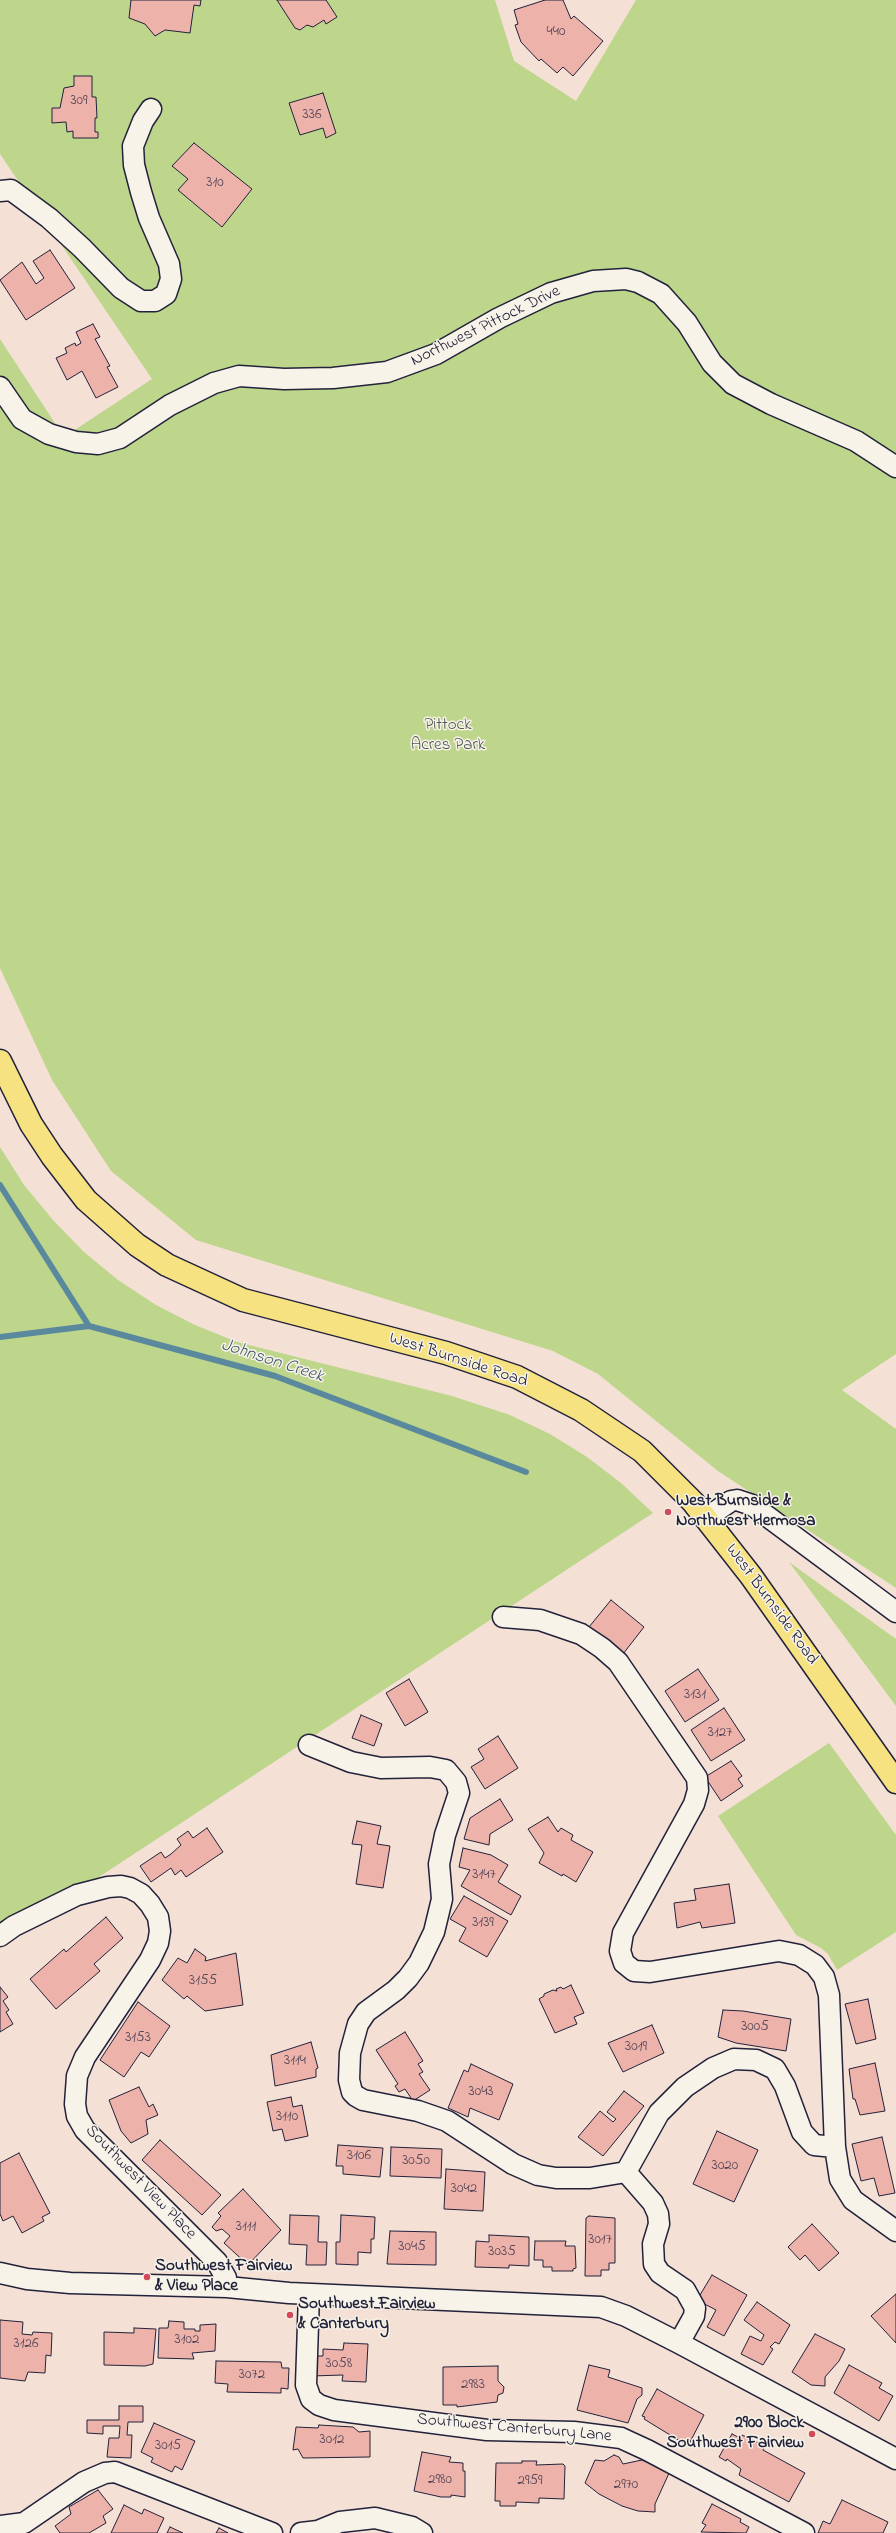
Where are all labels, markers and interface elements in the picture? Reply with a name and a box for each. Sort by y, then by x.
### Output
house number: 440 [547,24,565,42]
house number: 309 [70,93,88,111]
house number: 336 [303,107,321,125]
house number: 310 [206,175,224,193]
street label: Northwest Pittock Drive [408,282,564,372]
park label: Pittock Acres Park [411,716,485,756]
street label: West Burnside Road [386,1329,530,1393]
water label: Johnson Creek [218,1335,326,1389]
place label: West Burnside & Northwest Hermosa [676,1492,815,1532]
marker: West Burnside & Northwest Hermosa [663,1507,673,1517]
street label: West Burnside Road [720,1541,822,1669]
house number: 3131 [684,1687,706,1705]
house number: 3127 [708,1725,732,1743]
house number: 3147 [472,1867,496,1885]
house number: 3139 [472,1915,494,1933]
house number: 3155 [189,1973,217,1991]
house number: 3005 [741,2019,769,2037]
house number: 3153 [125,2030,151,2048]
house number: 3019 [625,2039,647,2057]
house number: 3114 [284,2053,306,2071]
house number: 3043 [468,2084,494,2102]
house number: 3110 [276,2109,298,2127]
street label: Southwest View Place [80,2121,200,2245]
house number: 3106 [347,2148,371,2166]
house number: 3050 [402,2153,430,2171]
house number: 3020 [712,2158,738,2176]
house number: 3042 [451,2181,477,2199]
house number: 3111 [236,2219,256,2237]
house number: 3017 [588,2232,612,2250]
house number: 3045 [398,2239,426,2257]
house number: 3035 [488,2244,516,2262]
place label: Southwest Fairview & View Place [155,2257,293,2297]
marker: Southwest Fairview & View Place [142,2272,152,2282]
place label: Southwest Fairview & Canterbury [298,2295,436,2335]
marker: Southwest Fairview & Canterbury [285,2310,295,2320]
house number: 3102 [175,2332,199,2350]
house number: 3126 [13,2336,39,2354]
house number: 3058 [326,2356,352,2374]
house number: 3072 [239,2367,265,2385]
house number: 2983 [461,2377,485,2395]
street label: Southwest Canterbury Lane [416,2410,612,2448]
place label: 2900 Block Southwest Fairview [666,2414,804,2454]
marker: 2900 Block Southwest Fairview [807,2429,817,2439]
house number: 3012 [320,2432,344,2450]
house number: 3015 [155,2438,181,2456]
house number: 2980 [428,2472,452,2490]
house number: 2959 [517,2473,543,2491]
house number: 2970 [614,2477,638,2495]

